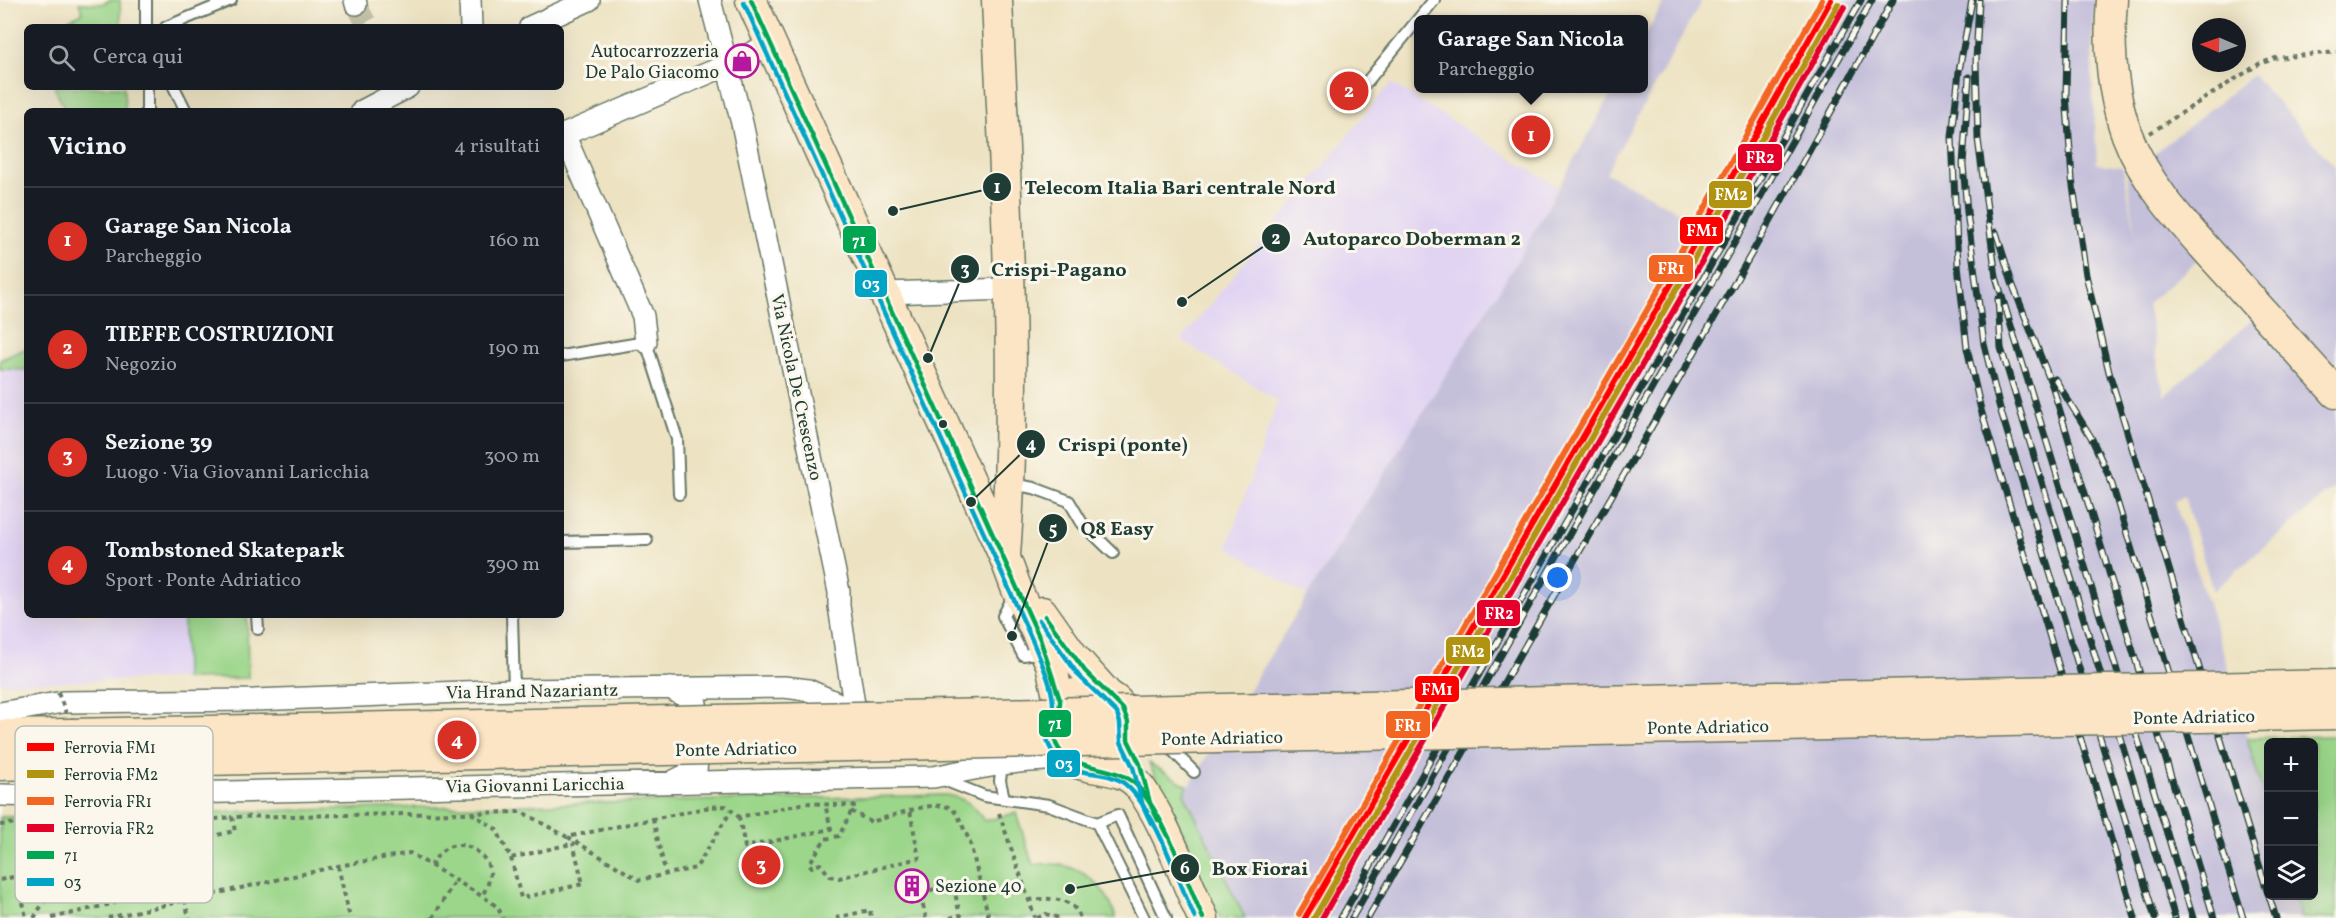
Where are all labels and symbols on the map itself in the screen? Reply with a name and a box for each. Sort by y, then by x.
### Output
north arrow [2192,18,2246,72]
place label: Autocarrozzeria De Palo Giacomo [585,40,719,86]
shop icon: Autocarrozzeria De Palo Giacomo [724,43,760,79]
pin: 2 [1330,68,1368,113]
pin: 1 [1512,112,1550,158]
line badge: FR2 [1737,143,1783,172]
text: FR2 [1746,148,1775,170]
callout: Telecom Italia Bari centrale Nord [982,168,1348,206]
text: Telecom Italia Bari centrale Nord [1024,175,1336,203]
text: 1 [993,176,1001,201]
line badge: FM2 [1708,180,1753,209]
text: FM2 [1714,185,1748,207]
line badge: FM1 [1679,216,1724,245]
callout: Autoparco Doberman 2 [1261,219,1533,257]
text: FM1 [1686,221,1718,243]
line badge: 71 [842,225,877,254]
text: Autoparco Doberman 2 [1303,226,1521,254]
text: 2 [1271,227,1281,252]
text: 71 [852,231,866,253]
callout: Crispi-Pagano [950,250,1139,288]
line badge: FR1 [1648,254,1694,283]
text: Crispi-Pagano [991,257,1127,285]
text: 3 [960,258,970,283]
text: FR1 [1657,259,1685,281]
line badge: 03 [854,269,888,298]
text: 03 [862,274,880,296]
street label: Via Nicola De Crescenzo [764,292,828,483]
unlabelled marker [937,418,949,430]
callout: Crispi (ponte) [1016,425,1200,463]
text: Crispi (ponte) [1058,432,1188,460]
text: 4 [1026,433,1037,458]
callout: Q8 Easy [1038,509,1165,547]
text: Q8 Easy [1080,516,1154,544]
text: 5 [1049,518,1057,543]
your location [1543,563,1572,592]
line badge: FR2 [1476,599,1521,627]
text: FR2 [1485,604,1514,626]
line badge: FM2 [1445,636,1491,665]
text: FM2 [1451,642,1485,664]
line badge: FM1 [1414,675,1460,703]
street label: Via Hrand Nazariantz [446,678,618,707]
text: FM1 [1421,680,1453,702]
street label: Ponte Adriatico [2133,705,2255,732]
line badge: 71 [1038,709,1072,738]
line badge: FR1 [1385,710,1431,739]
text: 71 [1048,714,1062,736]
street label: Ponte Adriatico [1647,715,1769,742]
text: FR1 [1394,716,1422,738]
pin: 4 [438,718,476,762]
legend [15,726,213,903]
street label: Ponte Adriatico [1161,726,1283,753]
street label: Ponte Adriatico [675,737,797,764]
text: Ferrovia FM1 [64,738,156,760]
line badge: 03 [1046,749,1081,778]
text: 03 [1055,754,1073,776]
text: Ferrovia FM2 [64,765,158,787]
street label: Via Giovanni Laricchia [445,772,625,801]
text: Ferrovia FR1 [64,792,152,814]
text: Ferrovia FR2 [64,819,154,841]
pin: 3 [742,842,780,888]
text: 71 [64,846,78,868]
callout: Box Fiorai [1170,849,1320,887]
text: Box Fiorai [1212,856,1308,884]
text: 6 [1180,857,1190,882]
building icon: Sezione 40 [894,868,930,904]
text: 03 [64,873,81,895]
place label: Sezione 40 [935,875,1022,900]

